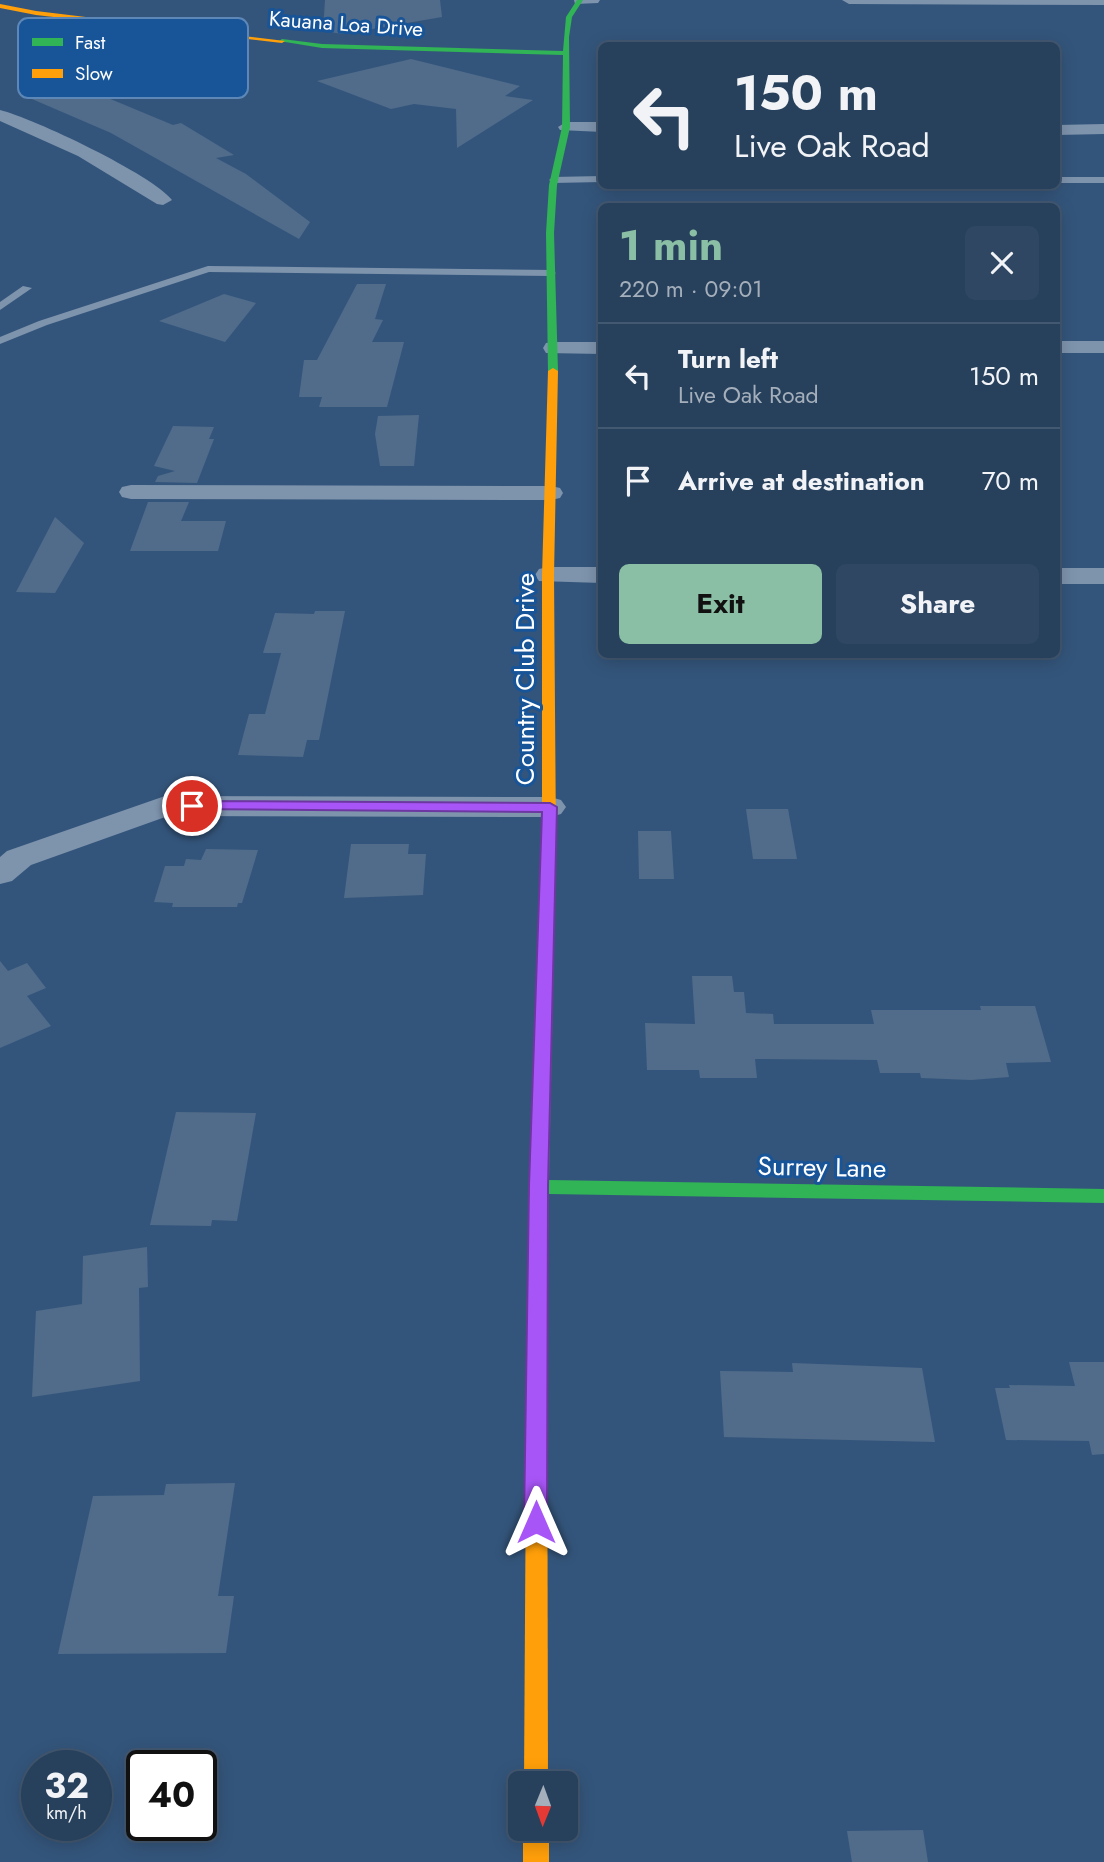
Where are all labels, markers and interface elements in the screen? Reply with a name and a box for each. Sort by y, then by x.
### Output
street label: Kauana Loa Drive [268,4,424,44]
legend [18,18,248,98]
text: Fast [75,29,106,56]
text: 150 m [734,58,878,128]
text: Slow [75,60,113,87]
icon: left [619,70,710,161]
text: Live Oak Road [734,123,930,169]
text: 1 min [619,215,723,276]
button: close [965,226,1039,300]
text: 220 m · 09:01 [619,272,763,306]
text: Turn left [678,340,778,378]
icon: left [619,357,657,395]
text: 150 m [969,357,1039,395]
text: Live Oak Road [678,378,819,412]
icon: arrive [619,462,657,500]
text: Arrive at destination [678,462,925,500]
text: 70 m [982,462,1039,500]
button: Exit [619,564,822,644]
button: Share [836,564,1039,644]
street label: Country Club Drive [506,573,544,785]
pin [162,776,222,836]
icon: arrive [173,787,211,825]
street label: Surrey Lane [757,1147,887,1187]
position arrow [499,1485,573,1559]
speed limit sign: 40 [126,1750,217,1841]
text: 32 [44,1761,89,1811]
north arrow [508,1771,578,1841]
map controls [508,1771,578,1841]
text: km/h [46,1800,87,1826]

